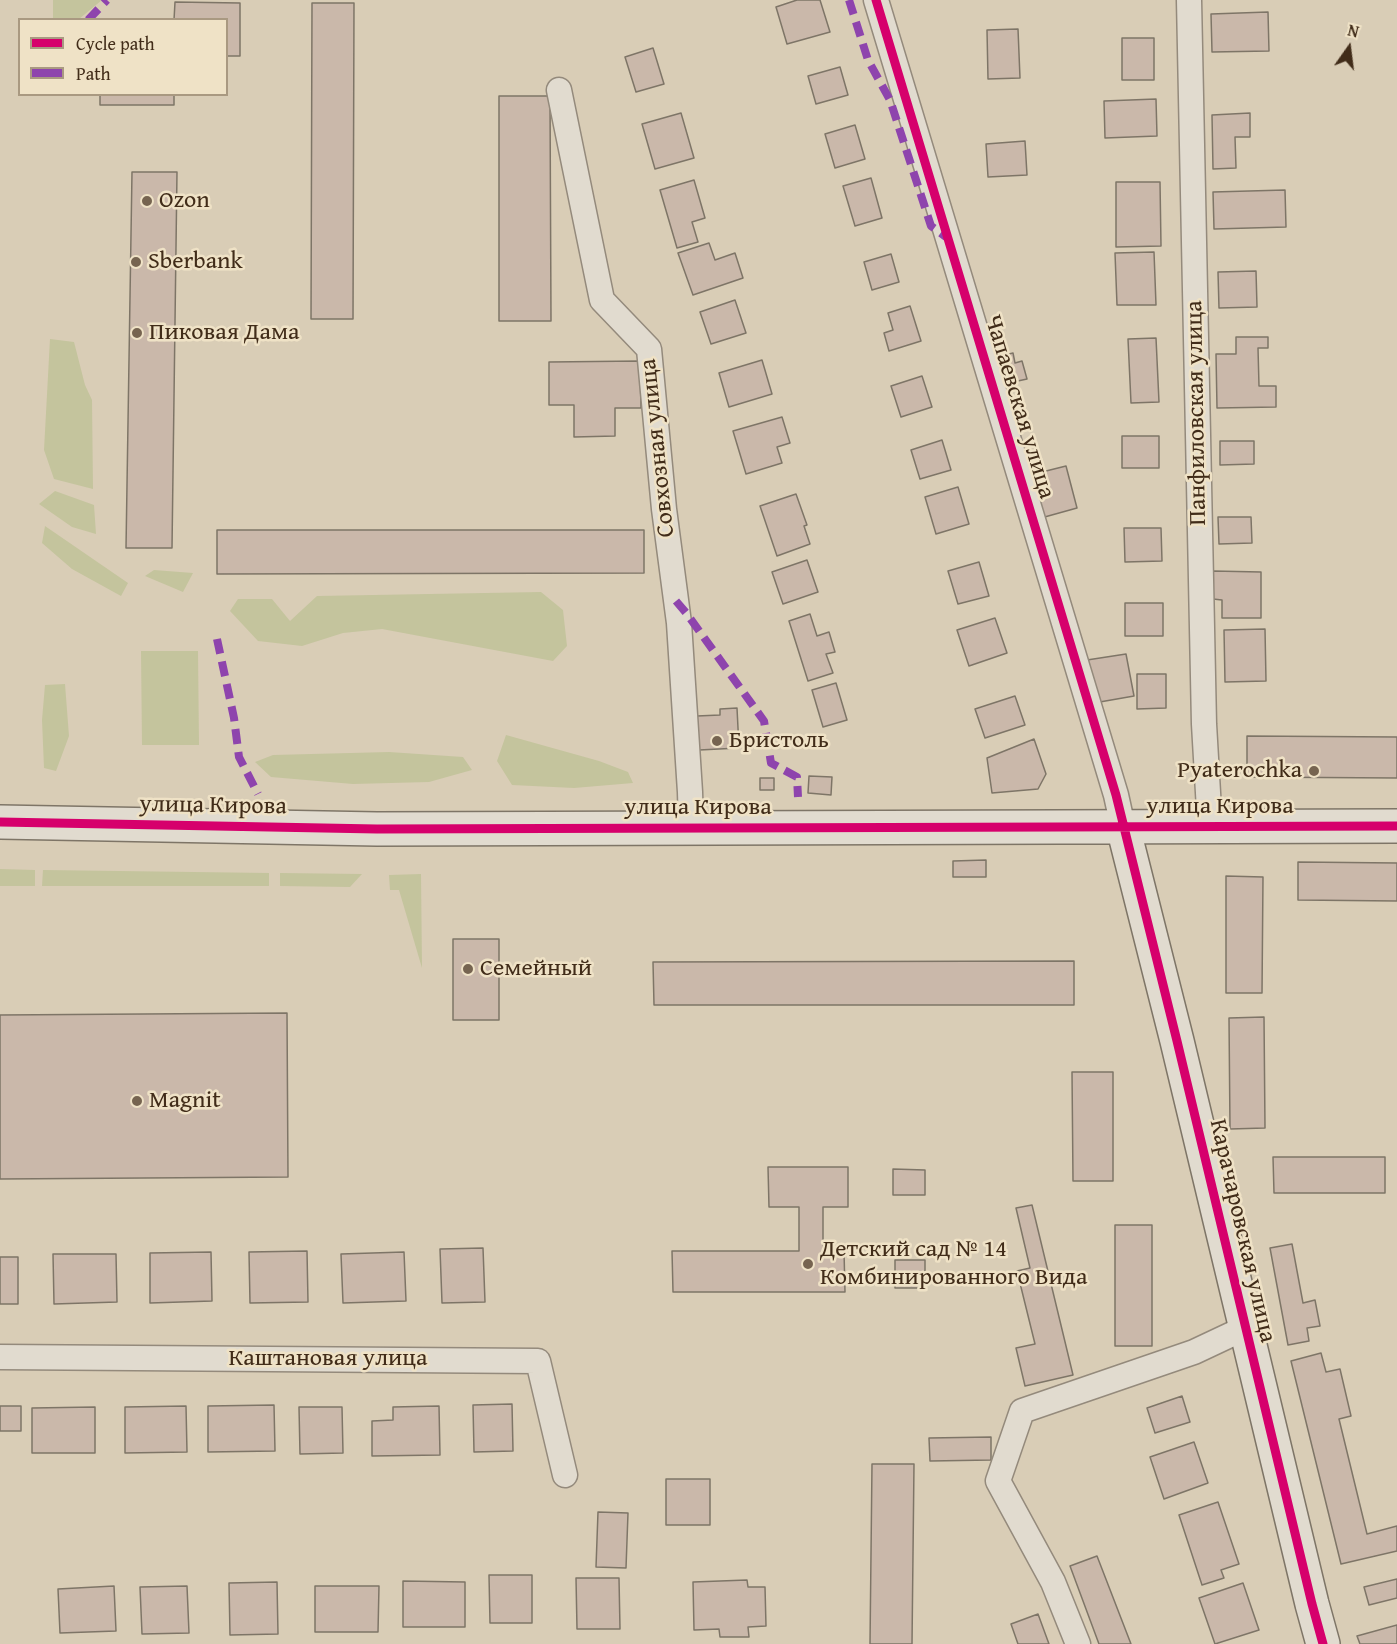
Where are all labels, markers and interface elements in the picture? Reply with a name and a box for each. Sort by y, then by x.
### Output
legend [18,18,228,96]
north arrow [1319,18,1379,78]
text: N [1345,18,1361,43]
text: Cycle path [76,30,155,57]
text: Path [76,60,111,87]
place label: Ozon [159,187,210,215]
marker: Ozon [140,194,154,208]
place label: Sberbank [148,248,243,276]
marker: Sberbank [129,255,143,269]
street label: Панфиловская улица [1181,300,1213,526]
street label: Чапаевская улица [977,312,1061,502]
place label: Пиковая Дама [149,319,299,347]
marker: Пиковая Дама [130,326,144,340]
street label: Совхозная улица [634,357,682,539]
place label: Бристоль [729,727,829,755]
marker: Бристоль [710,734,724,748]
place label: Pyaterochka [1177,757,1302,785]
marker: Pyaterochka [1307,764,1321,778]
street label: улица Кирова [139,790,287,822]
street label: улица Кирова [1146,793,1294,821]
street label: улица Кирова [624,794,772,822]
place label: Семейный [480,955,592,983]
marker: Семейный [461,962,475,976]
place label: Magnit [149,1087,221,1115]
marker: Magnit [130,1094,144,1108]
street label: Карачаровская улица [1202,1116,1282,1346]
place label: Детский сад № 14 Комбинированного Вида [820,1236,1087,1292]
marker: Детский сад № 14 Комбинированного Вида [801,1257,815,1271]
street label: Каштановая улица [229,1345,427,1373]

